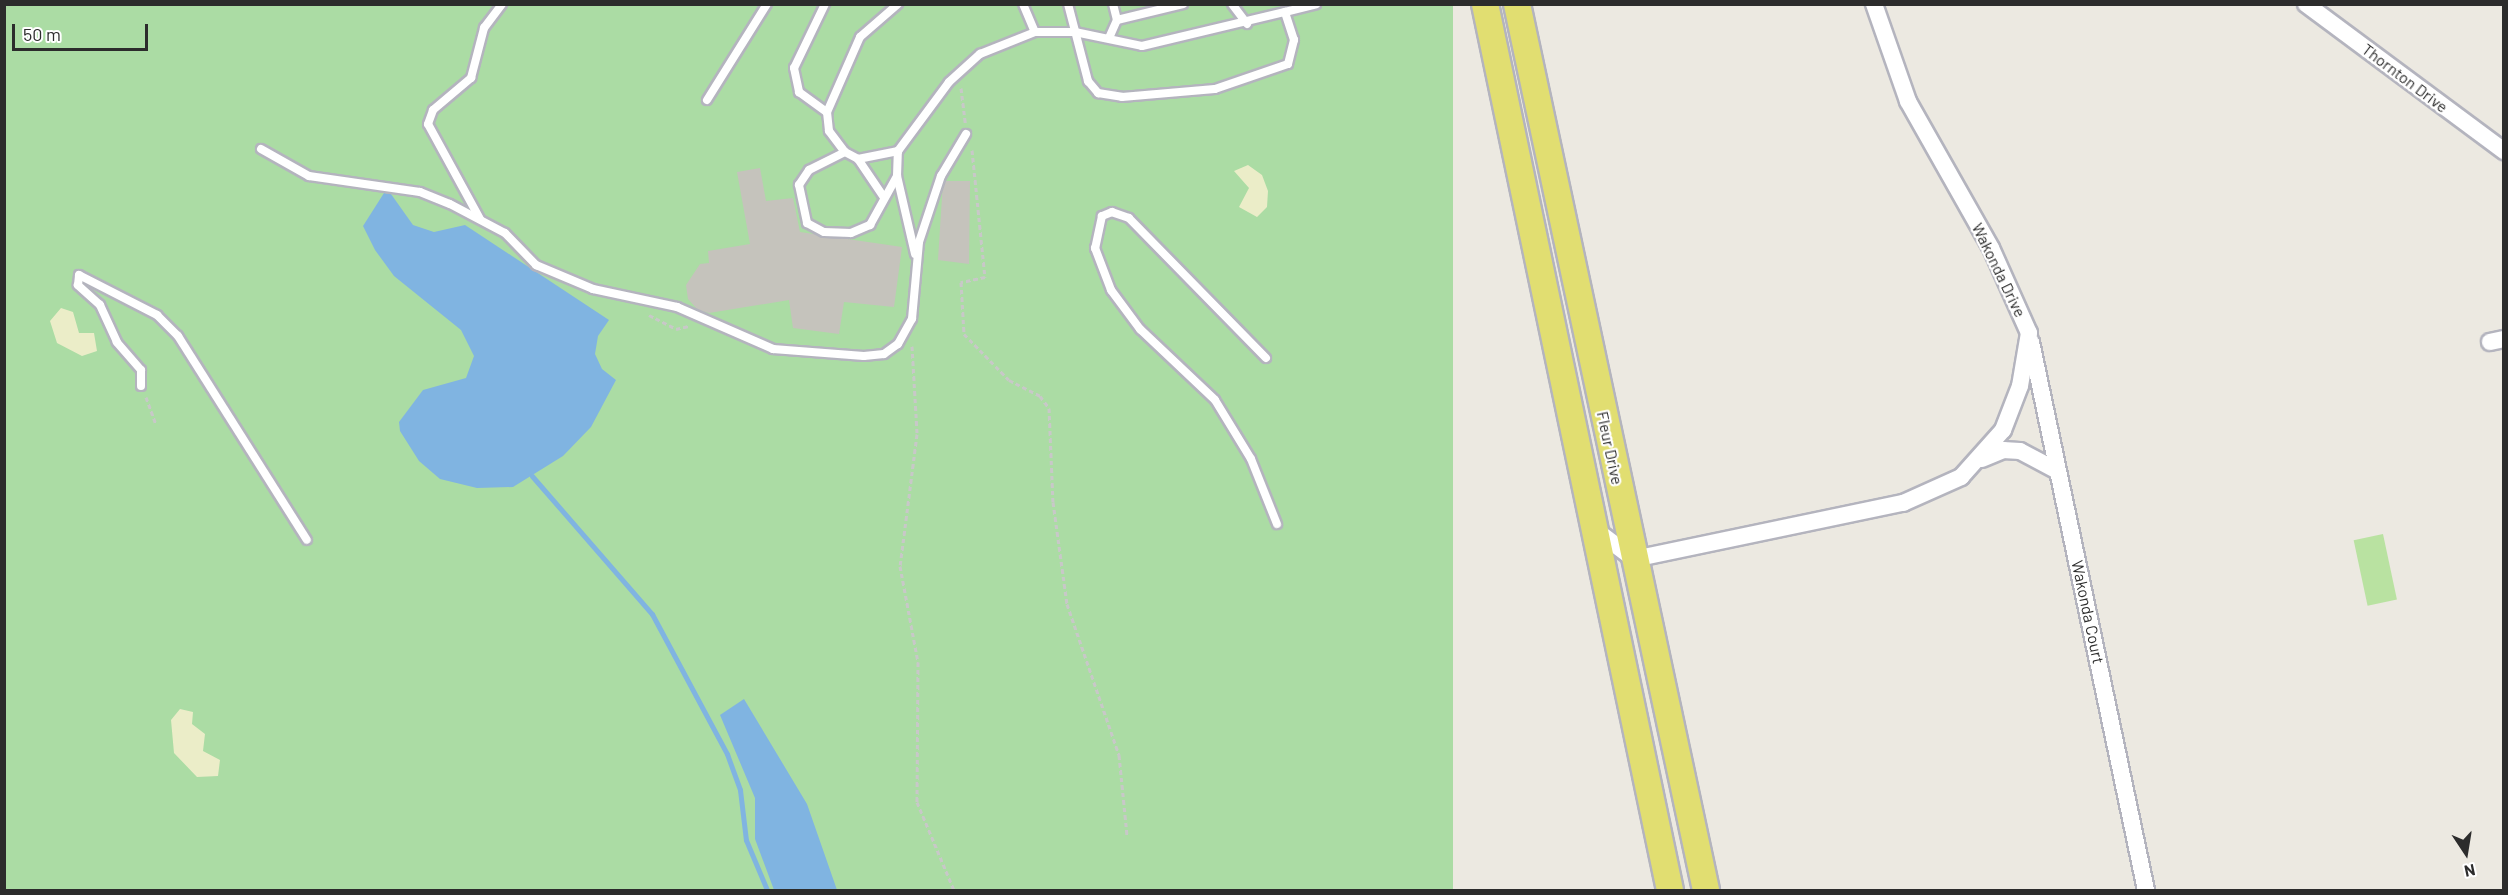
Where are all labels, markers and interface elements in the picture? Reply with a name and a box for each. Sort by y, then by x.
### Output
scale bar [15,12,152,50]
text: 50 m [23,23,61,45]
street label: Thornton Drive [2358,39,2452,117]
street label: Wakonda Drive [1968,220,2030,320]
street label: Fleur Drive [1593,410,1627,486]
street label: Wakonda Court [2068,558,2108,666]
north arrow [2436,823,2496,883]
text: N [2463,861,2477,881]

